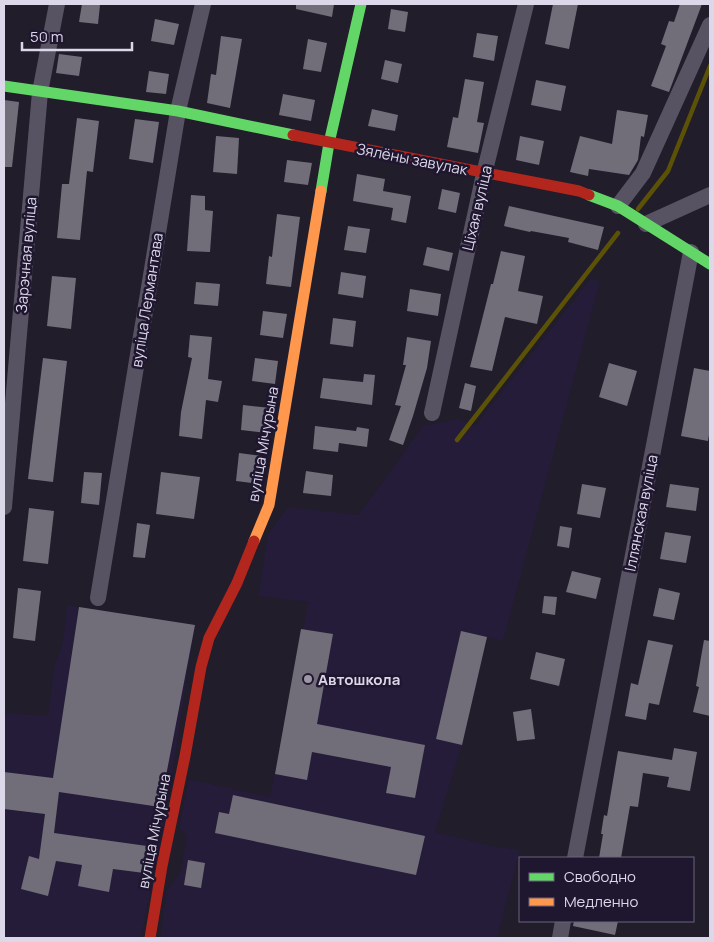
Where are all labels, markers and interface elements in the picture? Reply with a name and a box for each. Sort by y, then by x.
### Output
scale bar [22,20,132,52]
text: 50 m [30,26,64,47]
street label: Зялёны завулак [355,138,470,180]
street label: Ціхая вуліца [457,163,497,253]
street label: Зарэчная вуліца [10,196,42,314]
street label: вуліца Лермантава [126,231,168,369]
street label: вуліца Мічурына [243,385,283,503]
street label: Іллянская вуліца [619,453,663,573]
place label: Автошкола [318,669,400,690]
marker: Автошкола [302,673,314,685]
street label: вуліца Мічурына [133,772,175,890]
legend [519,857,694,922]
text: Свободно [564,866,636,887]
text: Медленно [564,891,638,912]

